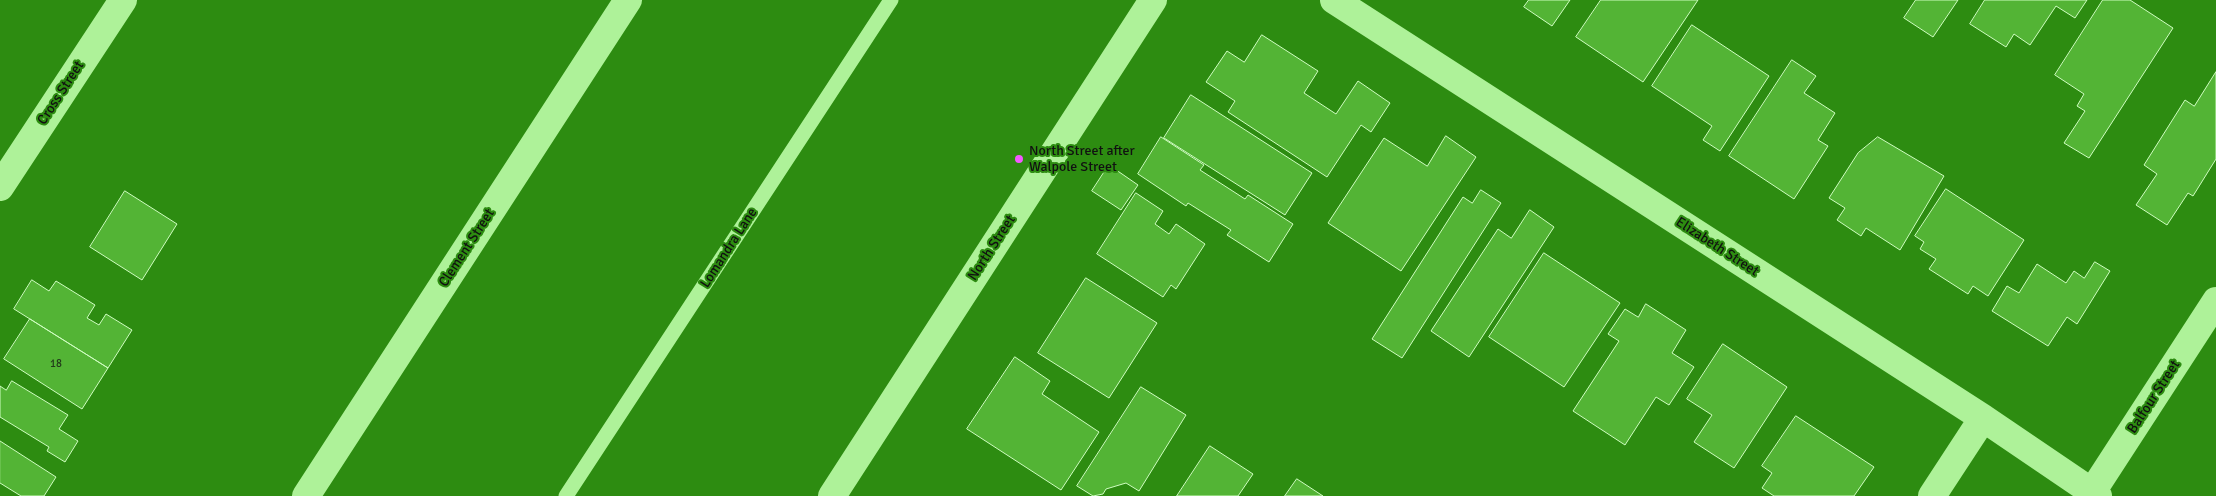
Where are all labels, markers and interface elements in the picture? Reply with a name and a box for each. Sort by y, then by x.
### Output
street label: Cross Street [34,58,88,128]
place label: North Street after Walpole Street [1029,143,1135,176]
marker: North Street after Walpole Street [1013,153,1025,165]
street label: Lomandra Lane [697,205,761,291]
street label: Clement Street [436,206,498,290]
street label: North Street [965,212,1019,284]
street label: Elizabeth Street [1672,214,1762,280]
house number: 18 [50,357,62,371]
street label: Balfour Street [2124,357,2184,437]

